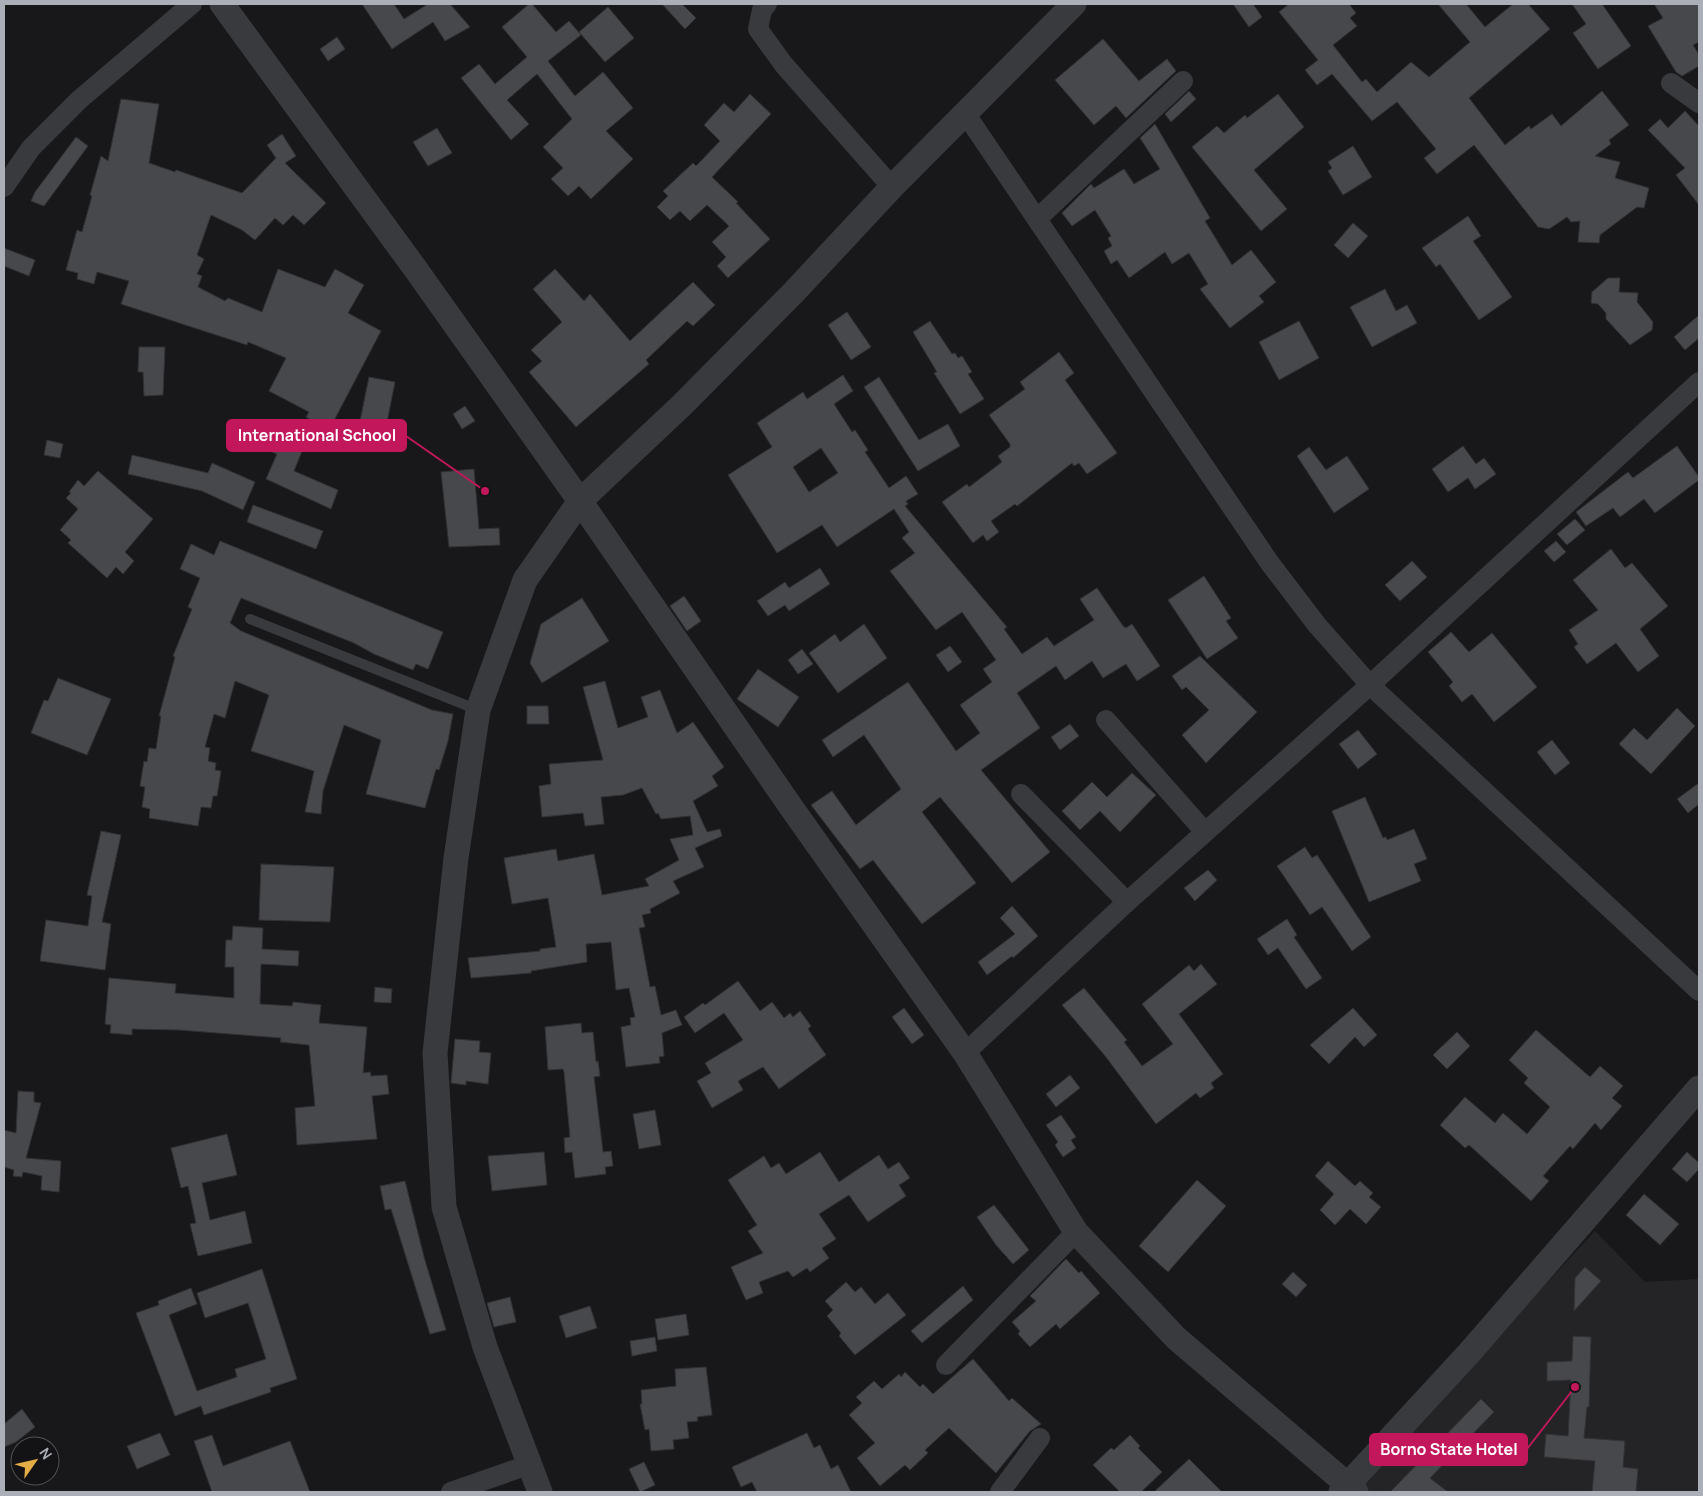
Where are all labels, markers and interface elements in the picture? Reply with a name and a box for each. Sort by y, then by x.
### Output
callout: International School [227,420,406,451]
text: International School [238,424,396,446]
callout: Borno State Hotel [1370,1434,1527,1465]
north arrow [10,1436,60,1486]
text: Borno State Hotel [1380,1438,1518,1460]
text: N [36,1444,57,1463]

